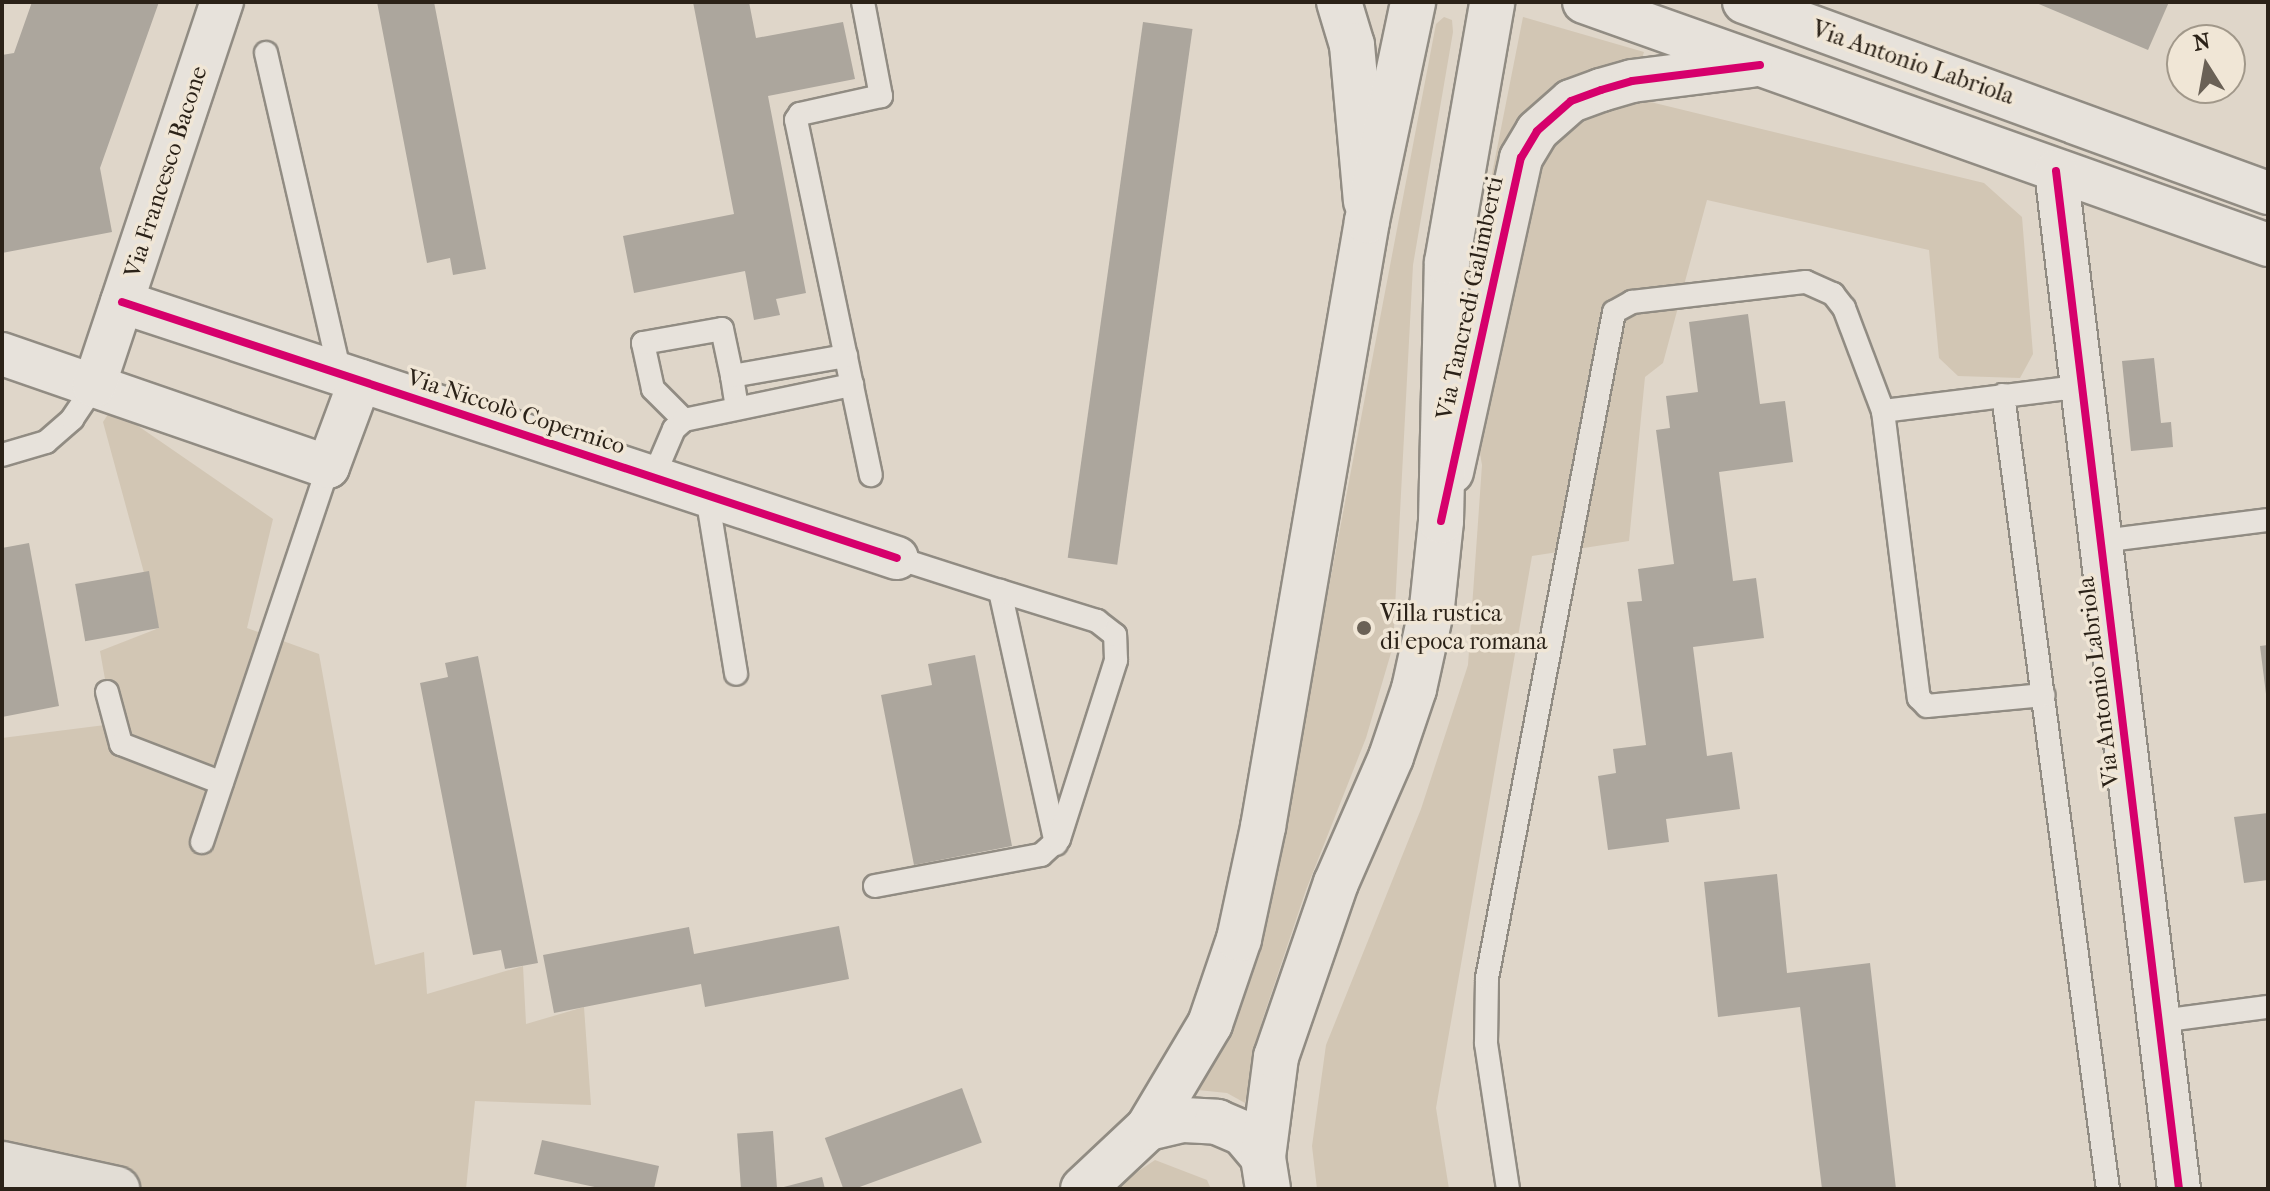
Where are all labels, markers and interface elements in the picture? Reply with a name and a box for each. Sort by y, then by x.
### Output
street label: Via Antonio Labriola [1808,15,2018,111]
north arrow [2166,24,2246,104]
text: N [2191,28,2212,57]
street label: Via Francesco Bacone [118,62,214,282]
street label: Via Tancredi Galimberti [1430,174,1510,422]
street label: Via Niccolò Copernico [403,363,629,461]
street label: Via Antonio Labriola [2072,575,2126,789]
place label: Villa rustica di epoca romana [1380,600,1547,656]
marker: Villa rustica di epoca romana [1355,619,1373,637]

